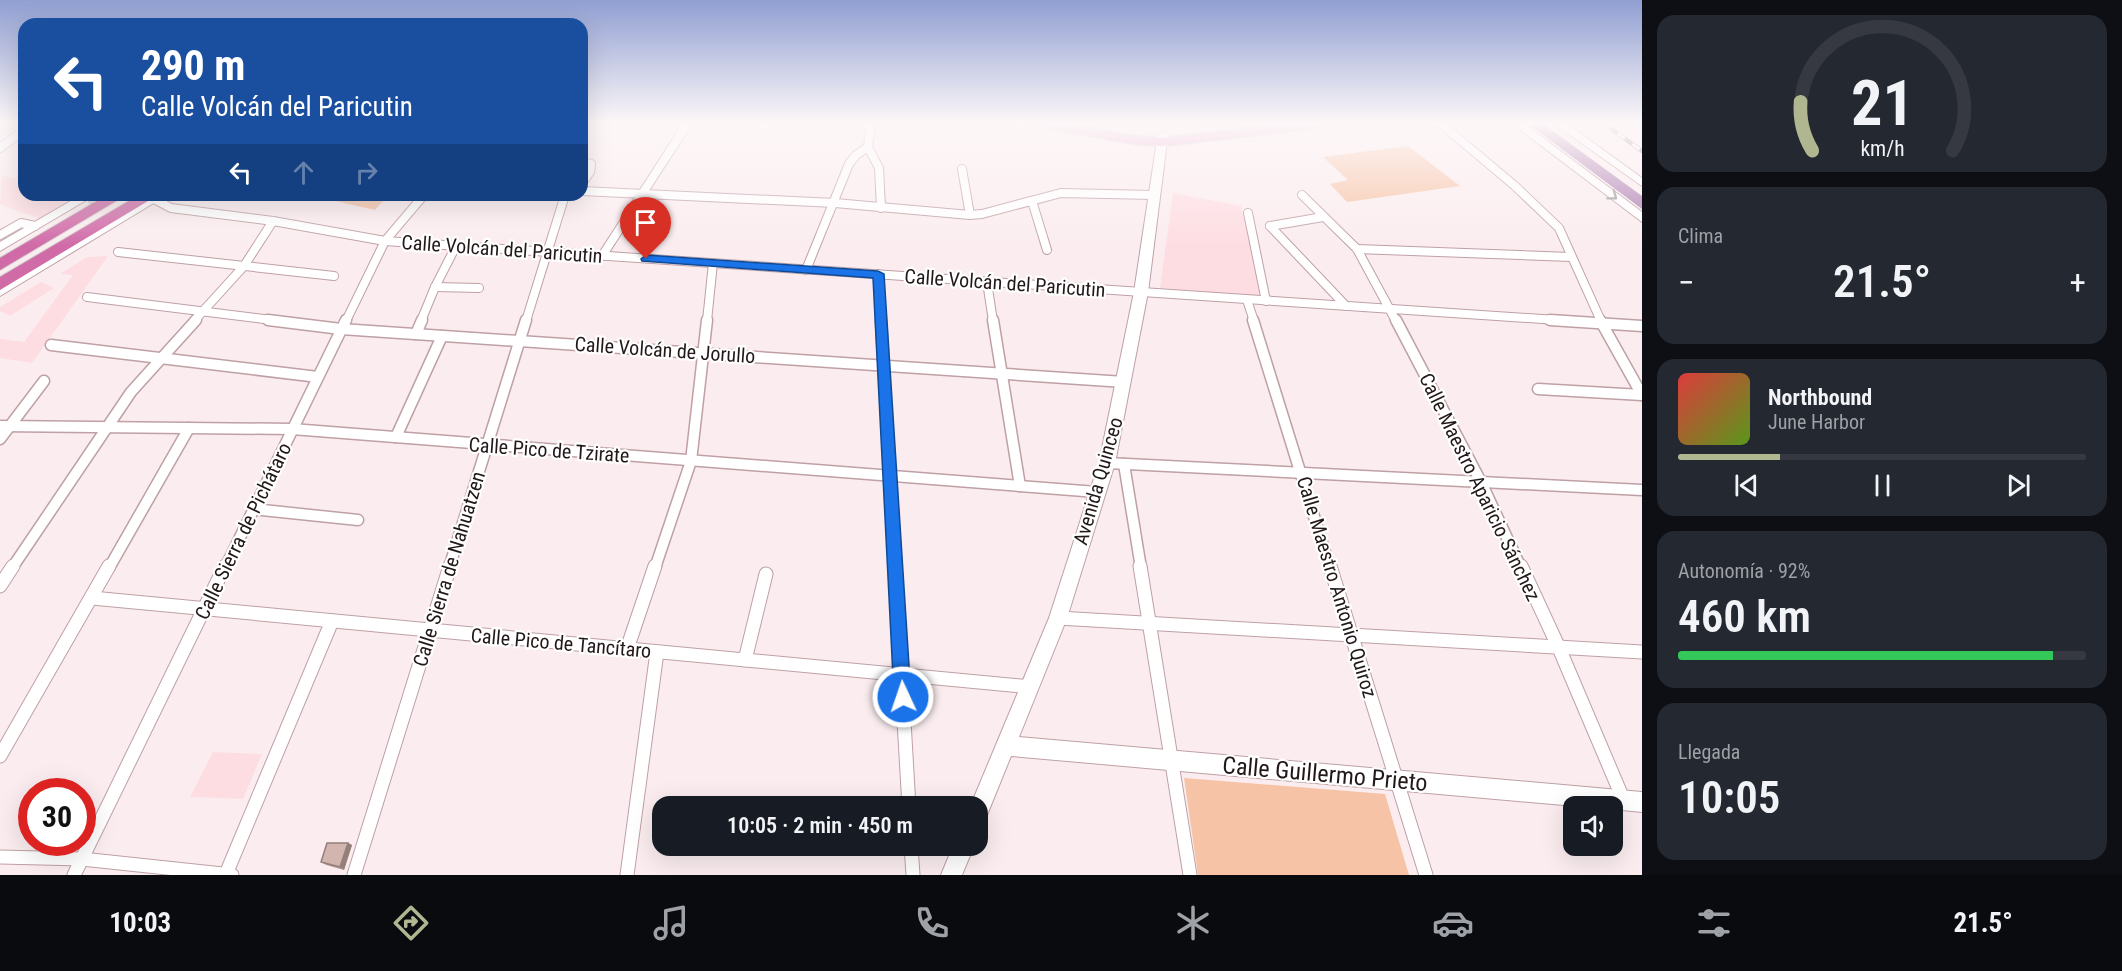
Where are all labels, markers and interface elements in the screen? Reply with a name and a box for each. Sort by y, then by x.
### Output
text: 290 m [141,41,246,90]
icon: left [42,42,120,120]
text: 21 [1850,67,1914,140]
text: Calle Volcán del Paricutin [141,91,413,123]
text: km/h [1860,136,1904,161]
icon: left [224,156,257,189]
icon: ahead [287,156,320,189]
icon: right [350,156,383,189]
one-way arrow [1606,189,1617,200]
pin [620,197,671,259]
icon: arrive [629,206,662,239]
text: Clima [1678,224,1723,248]
street label: Calle Volcán del Paricutin [401,230,603,268]
text: 21.5° [1833,255,1931,308]
text: − [1678,263,1695,302]
text: + [2070,263,2086,302]
street label: Calle Volcán del Paricutin [904,264,1106,302]
street label: Calle Volcán de Jorullo [574,332,756,368]
street label: Calle Maestro Aparicio Sánchez [1414,369,1546,605]
text: Northbound [1768,385,1872,410]
text: June Harbor [1768,410,1865,434]
street label: Avenida Quinceo [1068,414,1128,548]
street label: Calle Pico de Tzirate [468,432,630,468]
street label: Calle Sierra de Pichátaro [190,439,296,623]
street label: Calle Sierra de Nahuatzen [408,469,490,669]
icon: previous [1730,469,1763,502]
icon: pause [1866,469,1899,502]
icon: next [2002,469,2035,502]
street label: Calle Maestro Antonio Quiroz [1292,473,1382,701]
text: Autonomía · 92% [1678,559,1810,583]
text: 460 km [1678,590,1811,643]
street label: Calle Pico de Tancítaro [470,623,652,663]
position arrow [871,665,935,729]
text: Llegada [1678,740,1740,764]
street label: Calle Guillermo Prieto [1221,751,1429,797]
text: 10:05 [1678,771,1780,824]
speed limit sign: 30 [18,778,96,856]
map controls [1563,796,1623,856]
button: sound [1563,796,1623,856]
text: 10:05 · 2 min · 450 m [727,813,913,838]
icon: directions [390,902,432,944]
icon: music [650,902,692,944]
icon: phone [911,902,953,944]
icon: climate [1172,902,1214,944]
icon: car [1432,902,1474,944]
icon: filters [1693,902,1735,944]
text: 10:03 [109,907,171,939]
text: 21.5° [1953,907,2013,939]

